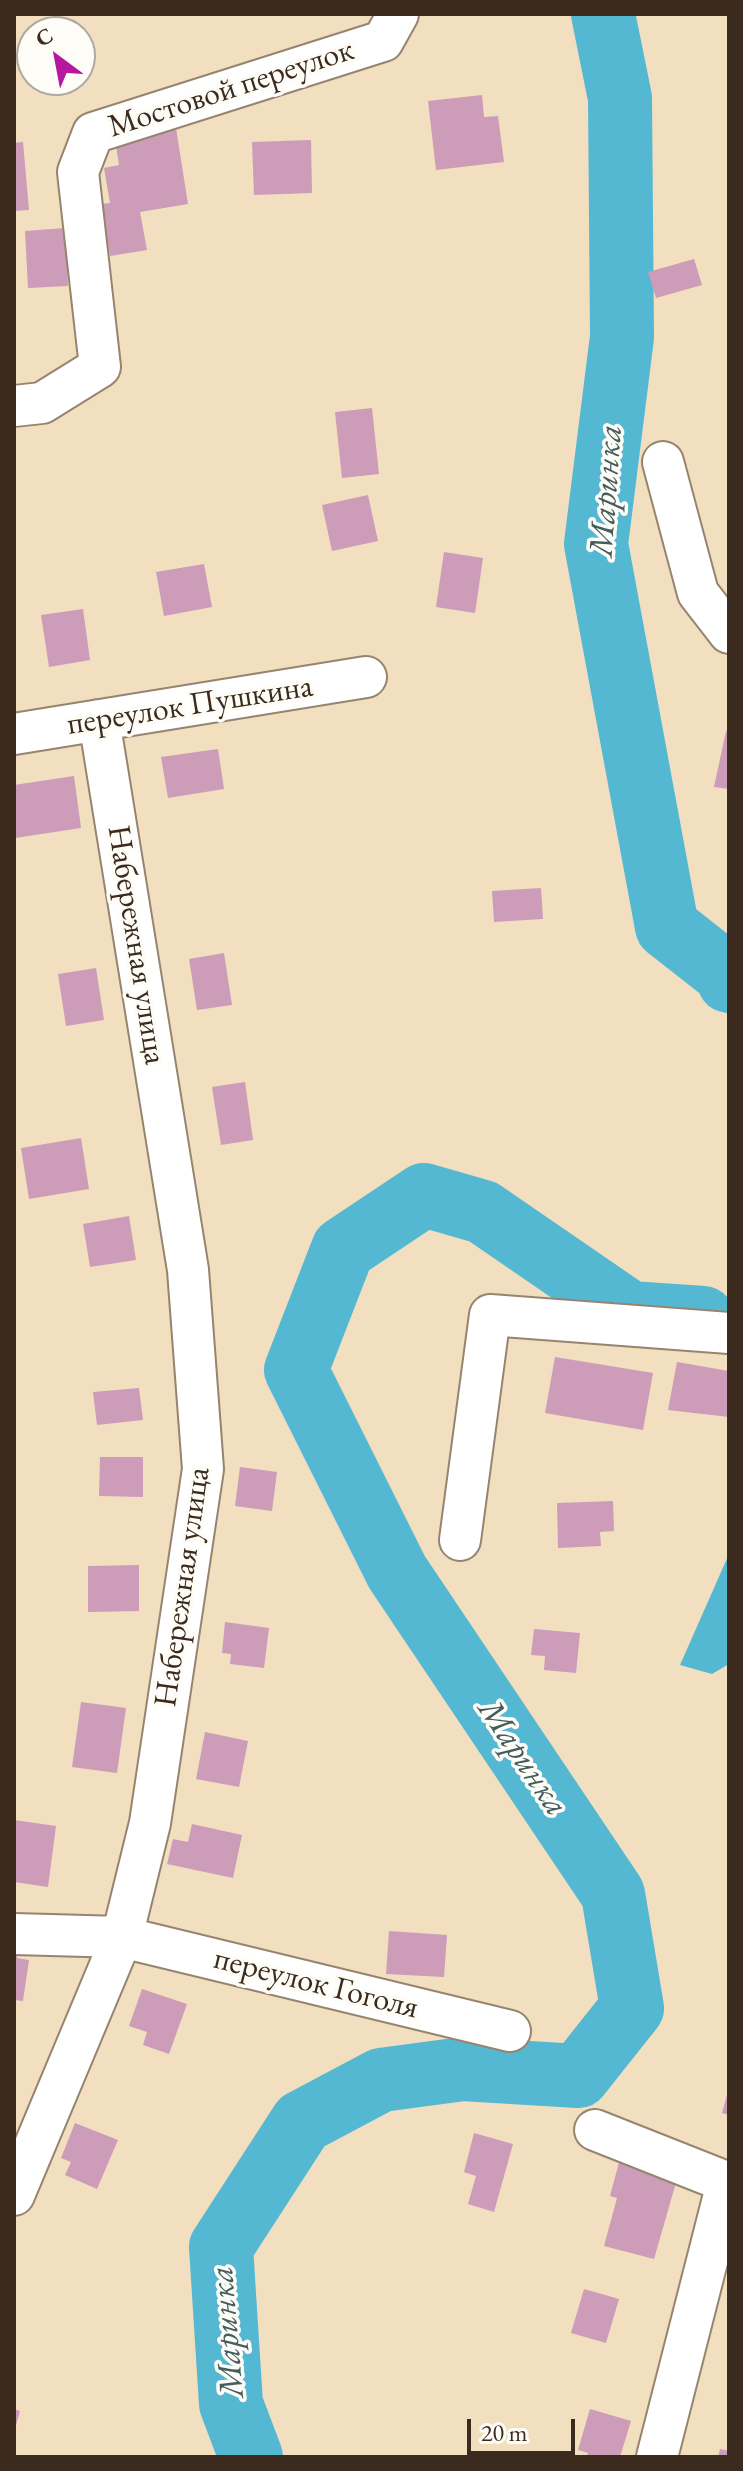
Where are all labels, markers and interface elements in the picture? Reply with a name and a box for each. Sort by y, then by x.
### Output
north arrow [16,16,96,96]
text: С [30,20,58,53]
street label: Мостовой переулок [103,31,359,147]
water label: Маринка [582,424,632,558]
street label: переулок Пушкина [64,668,316,744]
street label: Набережная улица [98,823,174,1067]
street label: Набережная улица [147,1465,219,1709]
water label: Маринка [468,1692,576,1824]
street label: переулок Гоголя [210,1940,422,2028]
water label: Маринка [202,2264,254,2400]
scale bar [471,2403,579,2453]
text: 20 m [481,2417,528,2448]

